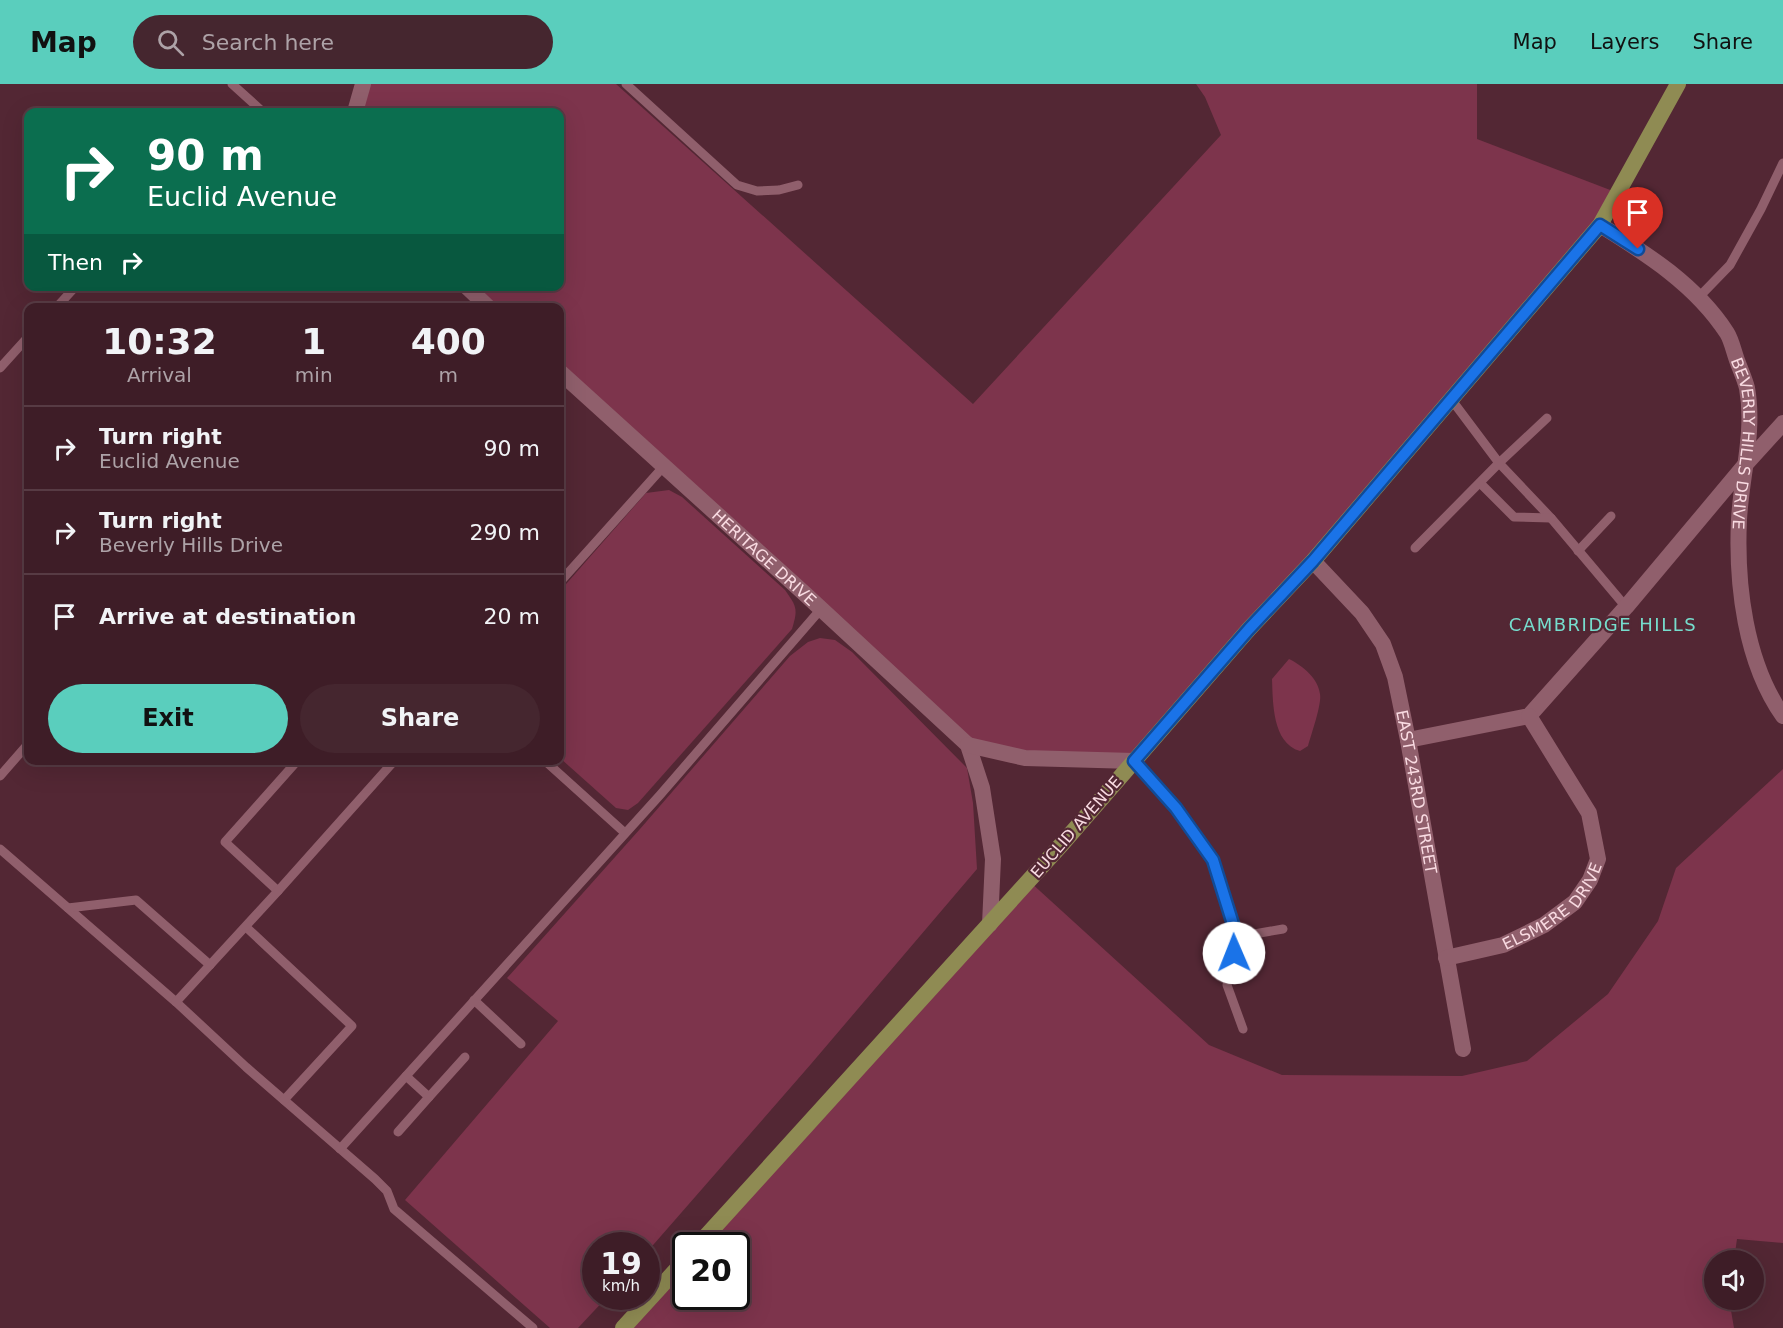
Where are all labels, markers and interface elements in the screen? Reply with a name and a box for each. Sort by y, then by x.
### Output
search box [133,15,553,69]
text: Map [30,26,97,59]
icon: search [154,26,187,59]
text: Search here [202,30,334,55]
text: Map [1513,30,1557,54]
text: Layers [1590,30,1659,54]
text: Share [1692,30,1753,54]
text: 90 m [147,131,264,180]
icon: right [48,132,126,210]
text: Euclid Avenue [147,181,337,212]
pin [1612,187,1663,249]
icon: arrive [1621,196,1654,229]
icon: right [115,246,148,279]
text: Then [48,250,103,275]
text: 10:32 [102,321,217,362]
text: 1 [301,321,326,362]
text: 400 [411,321,486,362]
street label: BEVERLY HILLS DRIVE [1727,355,1759,530]
text: Arrival [127,363,192,387]
text: min [295,363,333,387]
text: m [439,363,458,387]
text: Turn right [99,424,222,449]
icon: right [48,432,81,465]
text: 90 m [484,436,540,461]
text: Euclid Avenue [99,449,240,473]
street label: HERITAGE DRIVE [708,505,821,609]
text: Turn right [99,508,222,533]
icon: right [48,516,81,549]
text: 290 m [470,520,540,545]
text: Beverly Hills Drive [99,533,283,557]
icon: arrive [48,600,81,633]
text: Arrive at destination [99,604,356,629]
text: 20 m [484,604,540,629]
district label: CAMBRIDGE HILLS [1509,614,1697,635]
button: Exit [48,684,288,753]
button: Share [300,684,540,753]
street label: EAST 243RD STREET [1393,708,1441,876]
street label: EUCLID AVENUE [1027,772,1125,882]
street label: ELSMERE DRIVE [1499,860,1605,953]
position arrow [1202,921,1266,985]
speed limit sign: 20 [672,1232,750,1310]
text: 19 [600,1246,642,1281]
map controls [1704,1250,1764,1310]
button: sound [1704,1250,1764,1310]
text: km/h [602,1277,640,1295]

